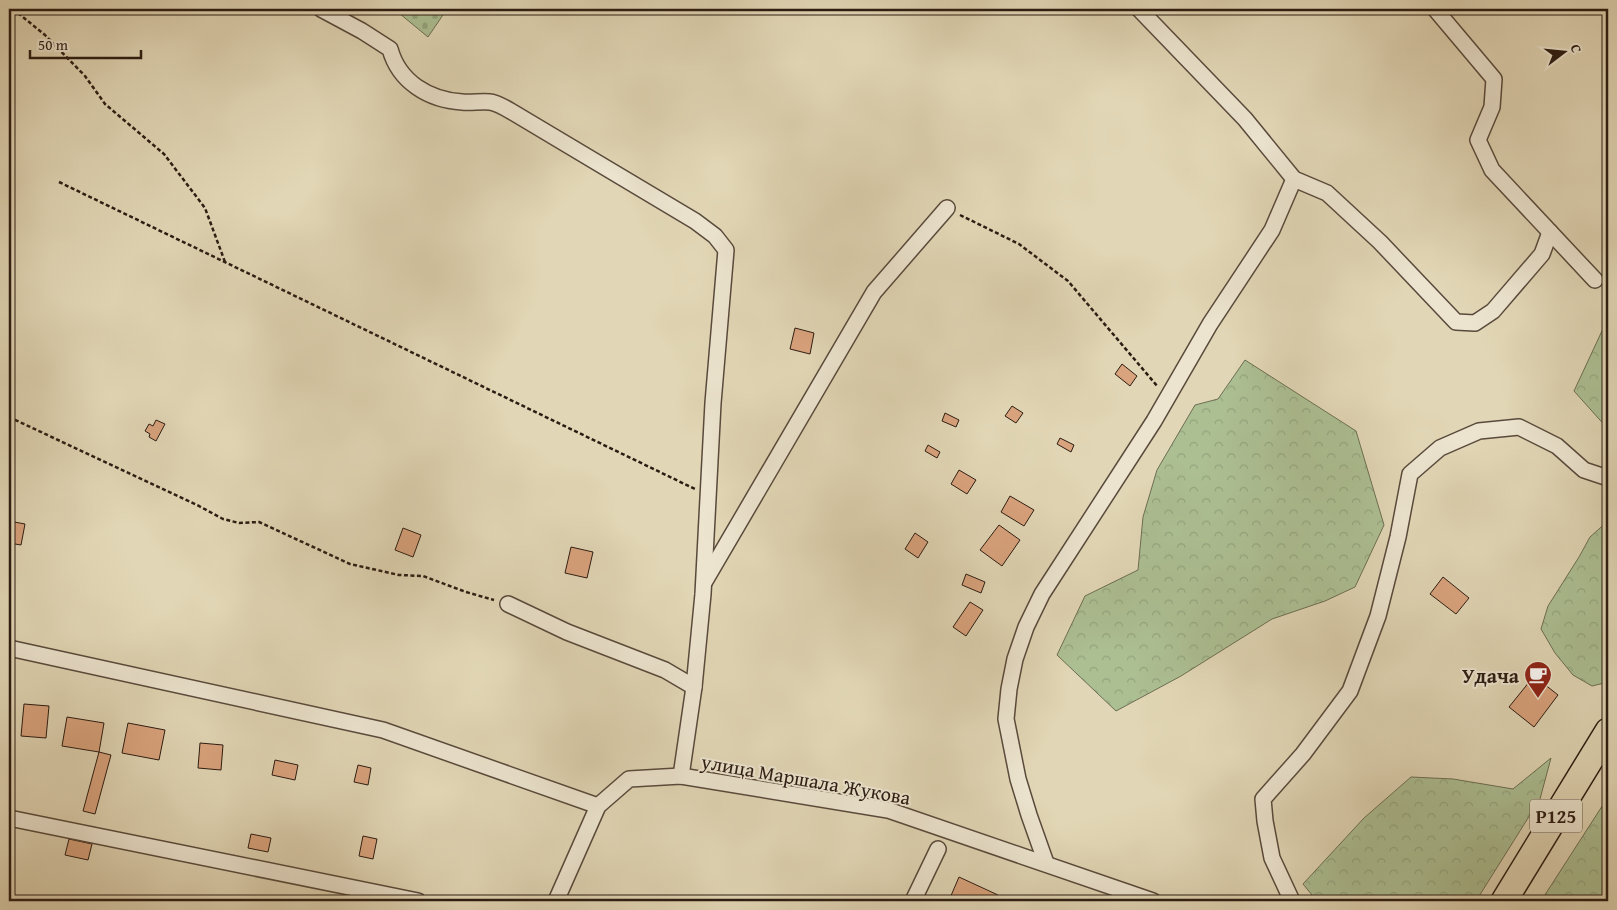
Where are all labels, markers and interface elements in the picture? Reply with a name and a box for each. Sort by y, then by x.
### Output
scale bar [30,28,141,60]
north arrow [1540,28,1590,78]
text: 50 m [38,34,69,55]
text: С [1566,42,1587,55]
cafe icon: Удача [1523,660,1553,699]
place label: Удача [1462,661,1520,690]
street label: улица Маршала Жукова [698,746,913,812]
road number: Р125 [1530,799,1582,832]

